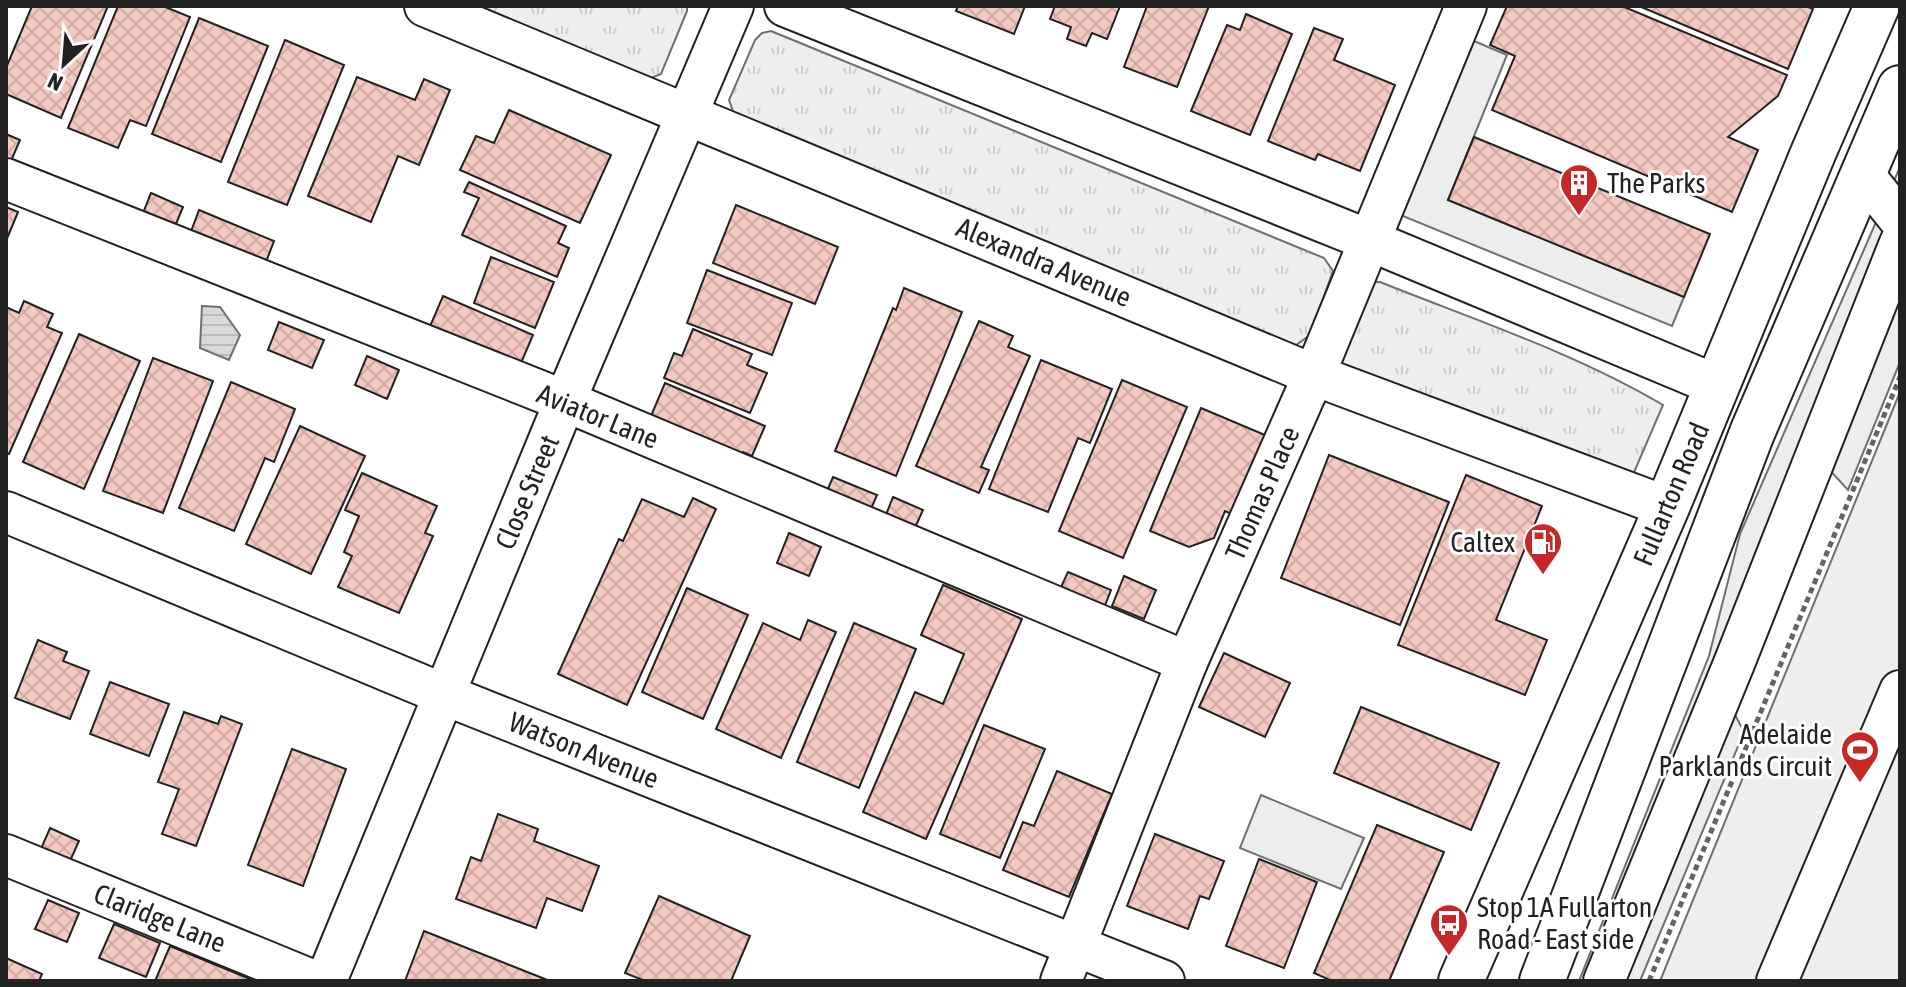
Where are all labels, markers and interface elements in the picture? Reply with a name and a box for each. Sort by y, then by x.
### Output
north arrow [24,24,104,104]
text: N [44,67,67,97]
building icon: The Parks [1558,162,1600,217]
place label: The Parks [1607,167,1706,199]
street label: Alexandra Avenue [952,211,1136,313]
street label: Aviator Lane [533,377,663,455]
street label: Fullarton Road [1627,418,1715,570]
street label: Thomas Place [1218,421,1306,565]
street label: Close Street [489,430,565,554]
fuel station icon: Caltex [1522,521,1564,576]
place label: Caltex [1450,526,1515,558]
street label: Watson Avenue [505,705,663,795]
place label: Adelaide Parklands Circuit [1659,718,1832,782]
sports icon: Adelaide Parklands Circuit [1839,729,1881,784]
street label: Claridge Lane [89,877,231,959]
place label: Stop 1A Fullarton Road - East side [1477,891,1652,955]
bus stop icon: Stop 1A Fullarton Road - East side [1428,902,1470,957]

